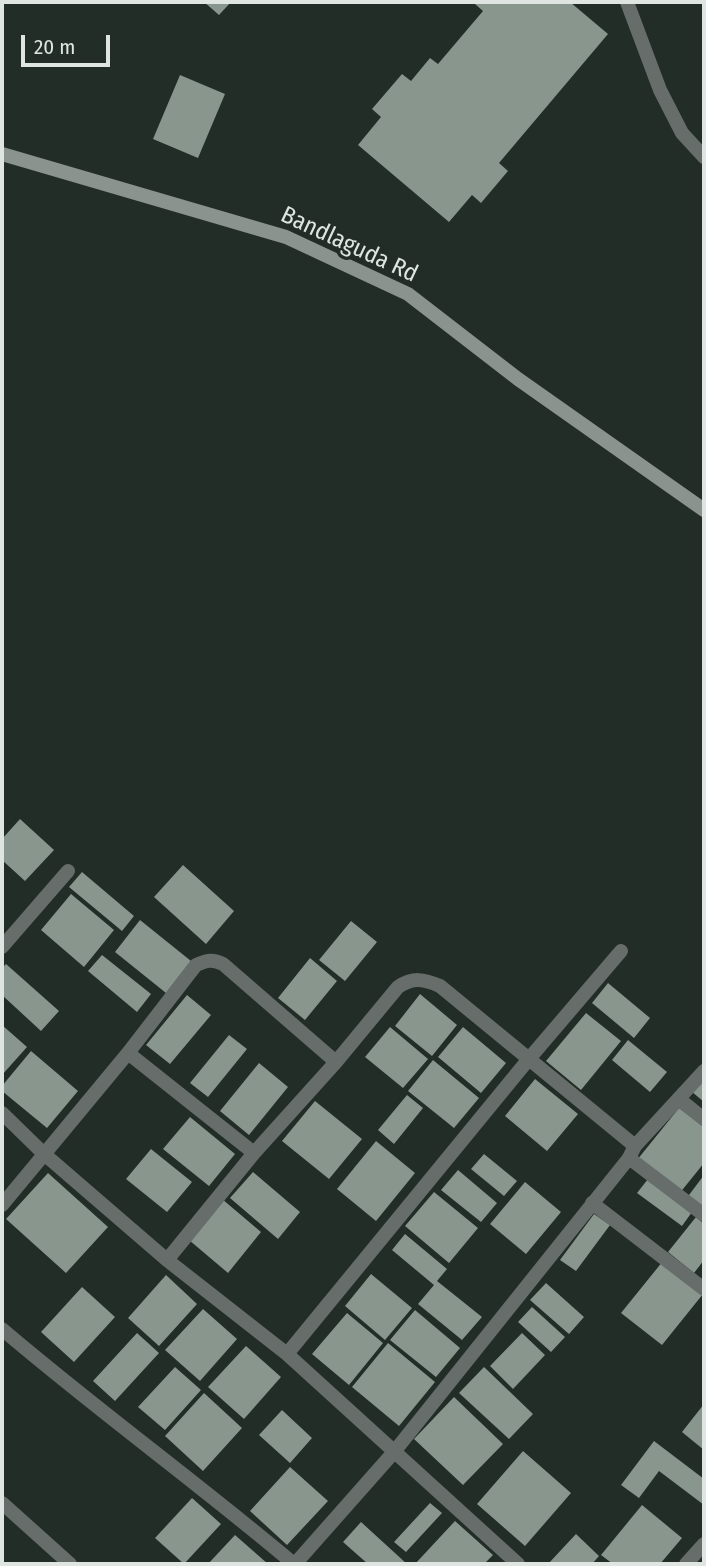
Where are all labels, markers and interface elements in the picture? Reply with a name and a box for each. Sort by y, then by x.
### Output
scale bar [24,21,114,65]
text: 20 m [34,34,75,60]
street label: Bandlaguda Rd [276,201,422,289]

